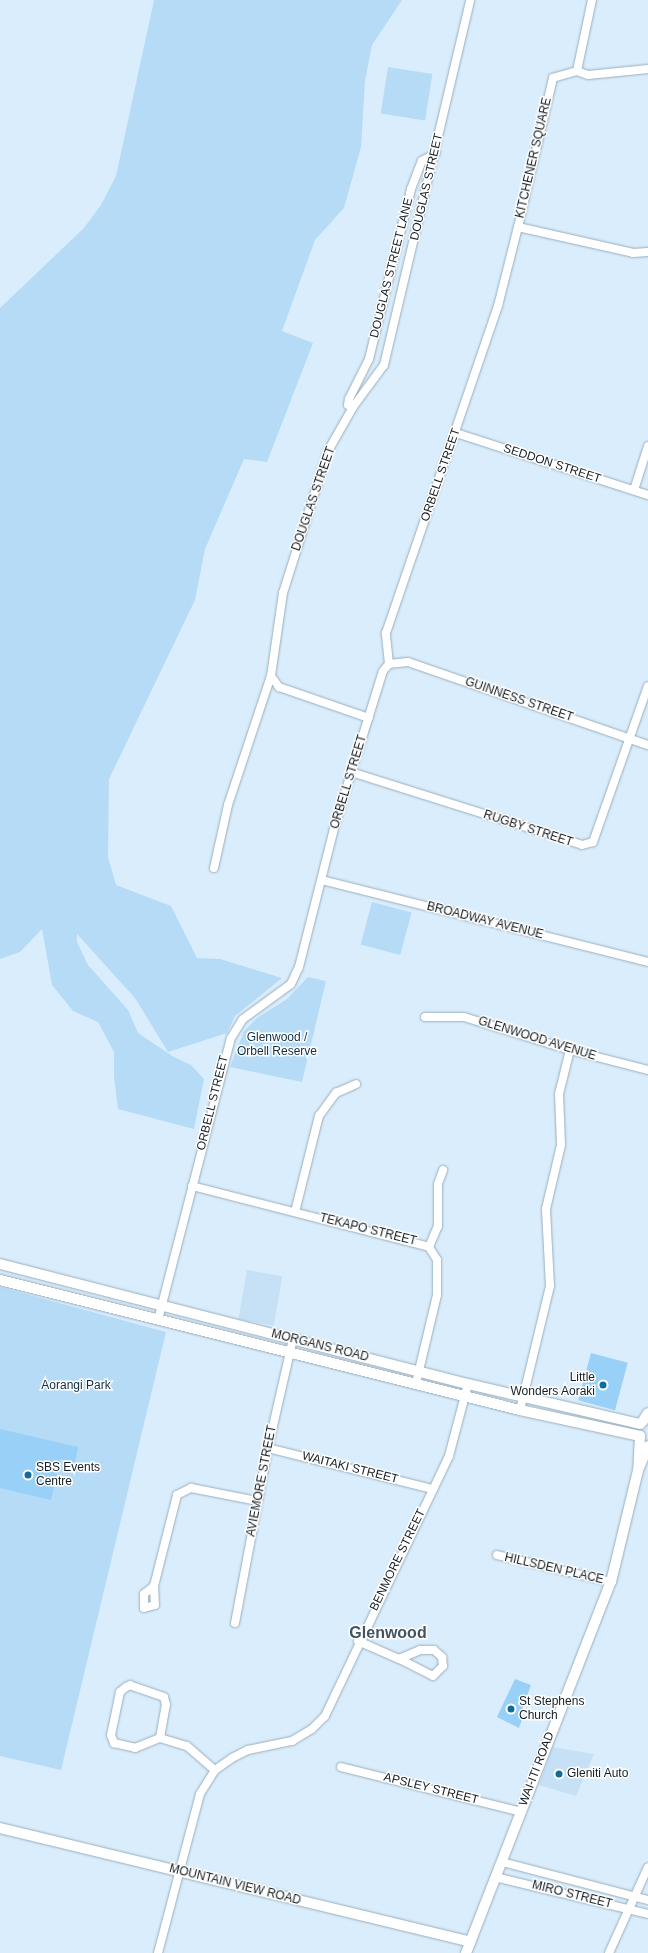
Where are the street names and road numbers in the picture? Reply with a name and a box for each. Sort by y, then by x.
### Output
street label: KITCHENER SQUARE [513,96,555,220]
street label: DOUGLAS STREET [408,132,446,242]
street label: DOUGLAS STREET LANE [368,196,416,340]
street label: ORBELL STREET [418,426,464,524]
street label: SEDDON STREET [501,441,603,487]
street label: DOUGLAS STREET [289,445,339,553]
street label: GUINNESS STREET [463,675,575,725]
street label: ORBELL STREET [328,733,370,831]
street label: RUGBY STREET [481,808,575,850]
street label: BROADWAY AVENUE [425,899,545,943]
street label: GLENWOOD AVENUE [476,1014,598,1064]
street label: ORBELL STREET [194,1054,232,1152]
street label: TEKAPO STREET [318,1211,418,1249]
street label: MORGANS ROAD [270,1327,370,1365]
street label: AVIEMORE STREET [244,1424,280,1538]
street label: WAITAKI STREET [300,1449,400,1487]
street label: BENMORE STREET [367,1507,429,1613]
street label: HILLSDEN PLACE [503,1551,605,1587]
street label: WAI-ITI ROAD [516,1730,558,1808]
street label: APSLEY STREET [382,1770,480,1808]
street label: MOUNTAIN VIEW ROAD [168,1862,302,1908]
street label: MIRO STREET [530,1878,614,1912]

